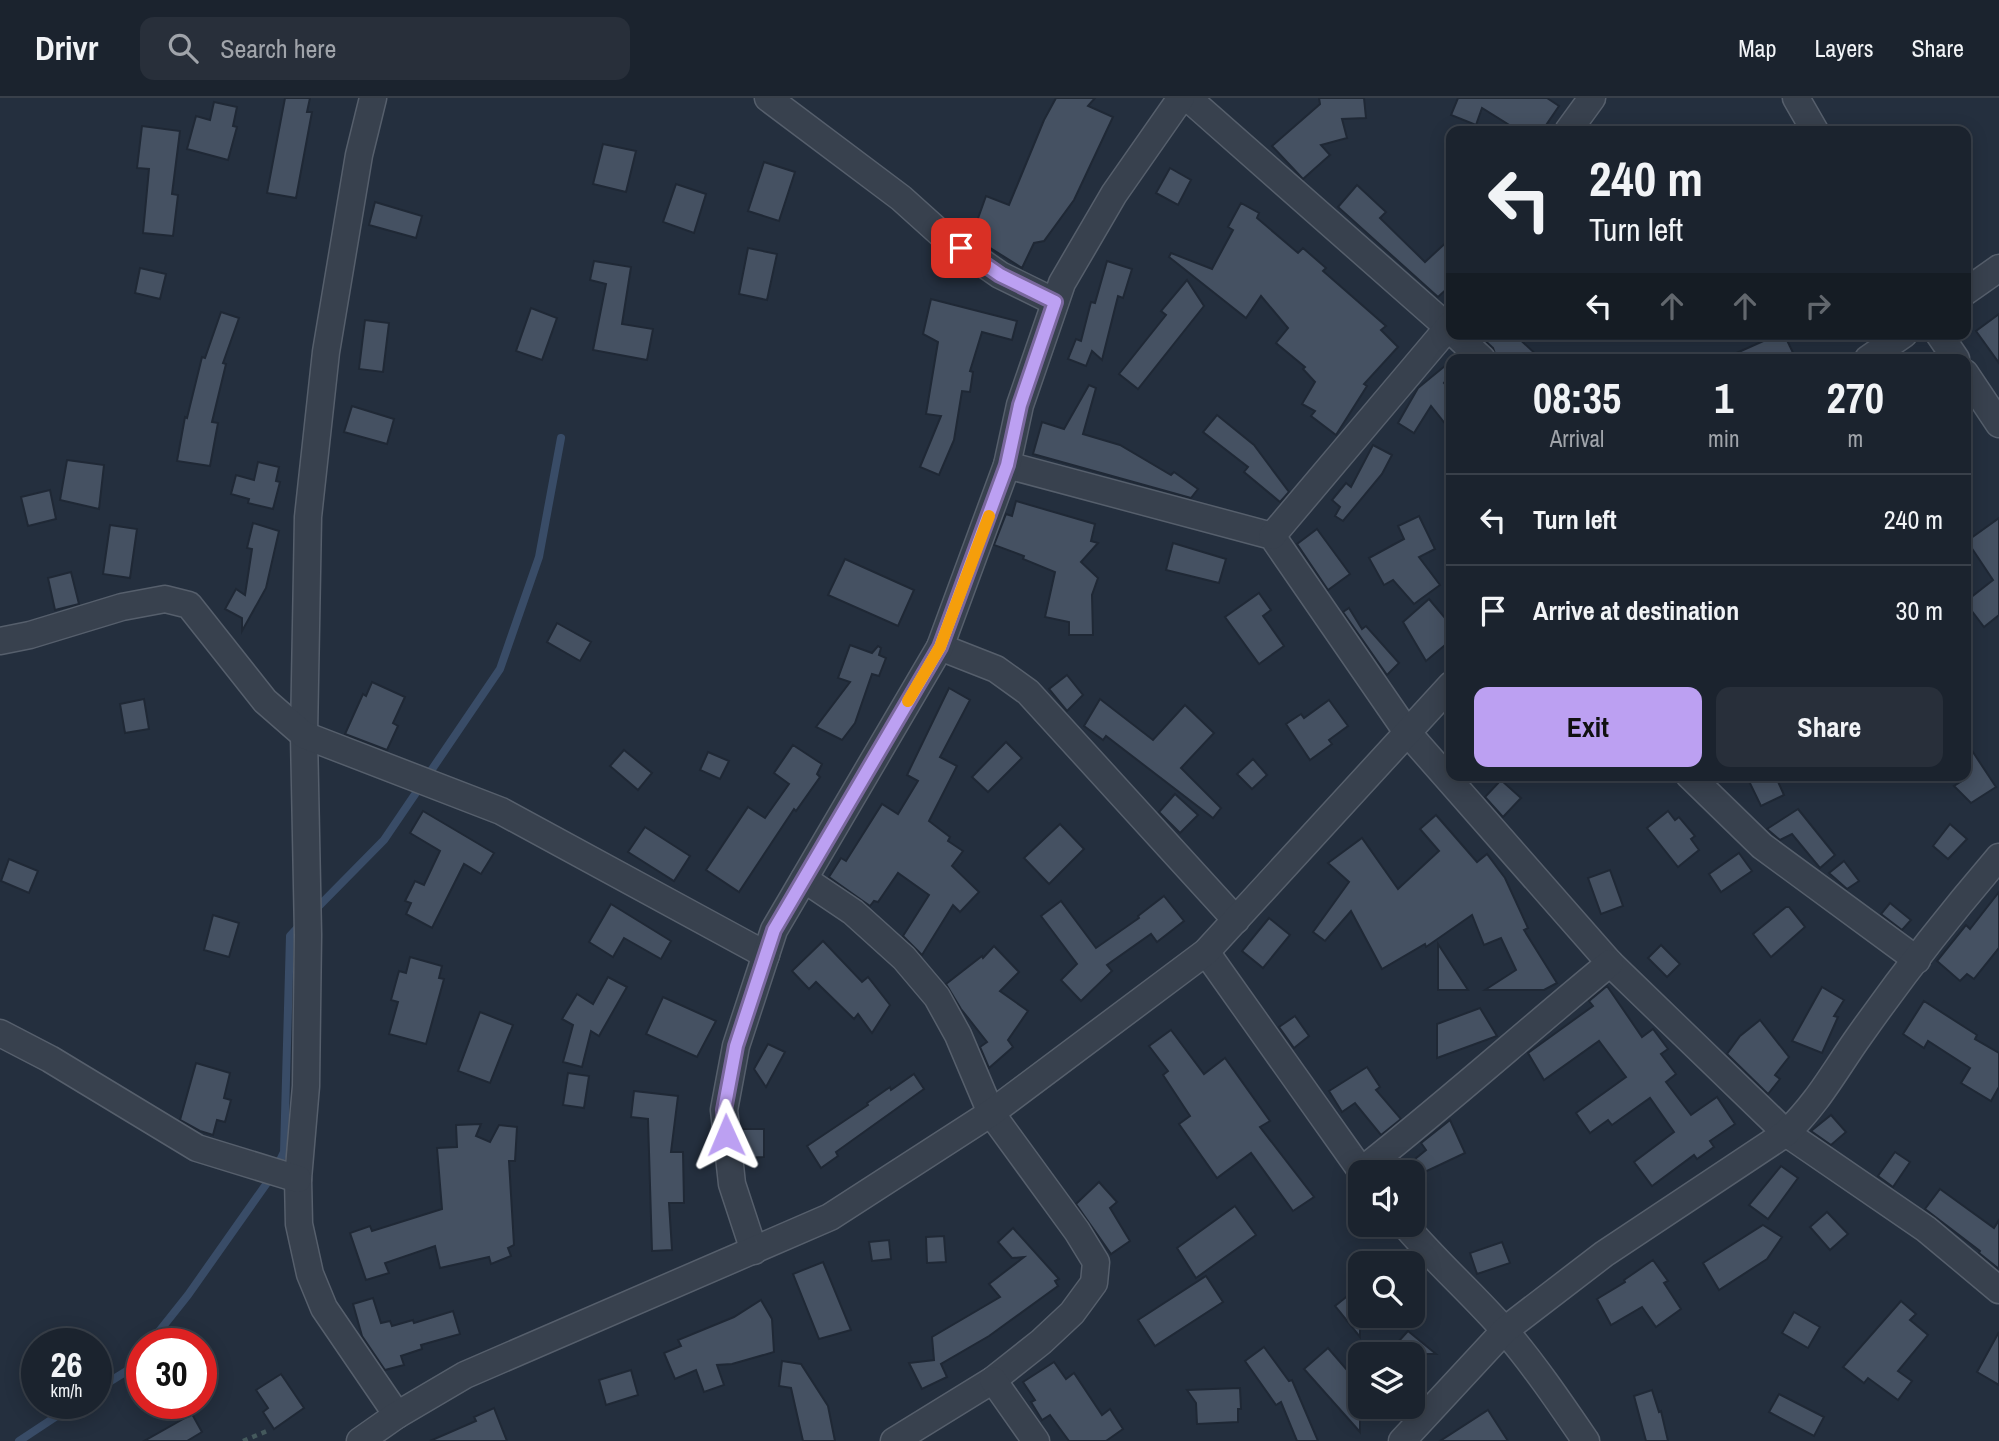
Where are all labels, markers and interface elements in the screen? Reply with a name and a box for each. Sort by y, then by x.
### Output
search box [140,17,630,80]
text: Drivr [35,26,98,70]
icon: search [164,29,202,67]
text: Search here [220,31,336,66]
text: Map [1738,32,1776,64]
text: Layers [1814,32,1873,64]
text: Share [1911,32,1964,64]
text: 240 m [1589,145,1703,211]
icon: left [1474,154,1565,245]
text: Turn left [1589,208,1683,251]
pin [931,218,991,278]
icon: arrive [942,229,980,267]
icon: left [1580,287,1618,325]
icon: ahead [1653,287,1691,325]
icon: ahead [1726,287,1764,325]
icon: right [1799,287,1837,325]
text: 08:35 [1533,370,1621,426]
text: 1 [1714,370,1733,426]
text: 270 [1827,370,1884,426]
text: Arrival [1550,423,1604,454]
text: min [1708,423,1740,454]
text: m [1847,423,1863,454]
icon: left [1474,501,1512,539]
text: Turn left [1533,502,1617,537]
text: 240 m [1884,502,1943,537]
icon: arrive [1474,592,1512,630]
text: Arrive at destination [1533,593,1739,628]
text: 30 m [1896,593,1943,628]
button: Exit [1474,687,1702,767]
button: Share [1716,687,1943,767]
position arrow [689,1098,763,1172]
map controls [1348,1160,1425,1419]
button: sound [1348,1160,1425,1237]
button: search [1348,1251,1425,1328]
speed limit sign: 30 [126,1328,217,1419]
text: 26 [51,1341,82,1388]
button: layers [1348,1342,1425,1419]
text: km/h [51,1378,83,1403]

